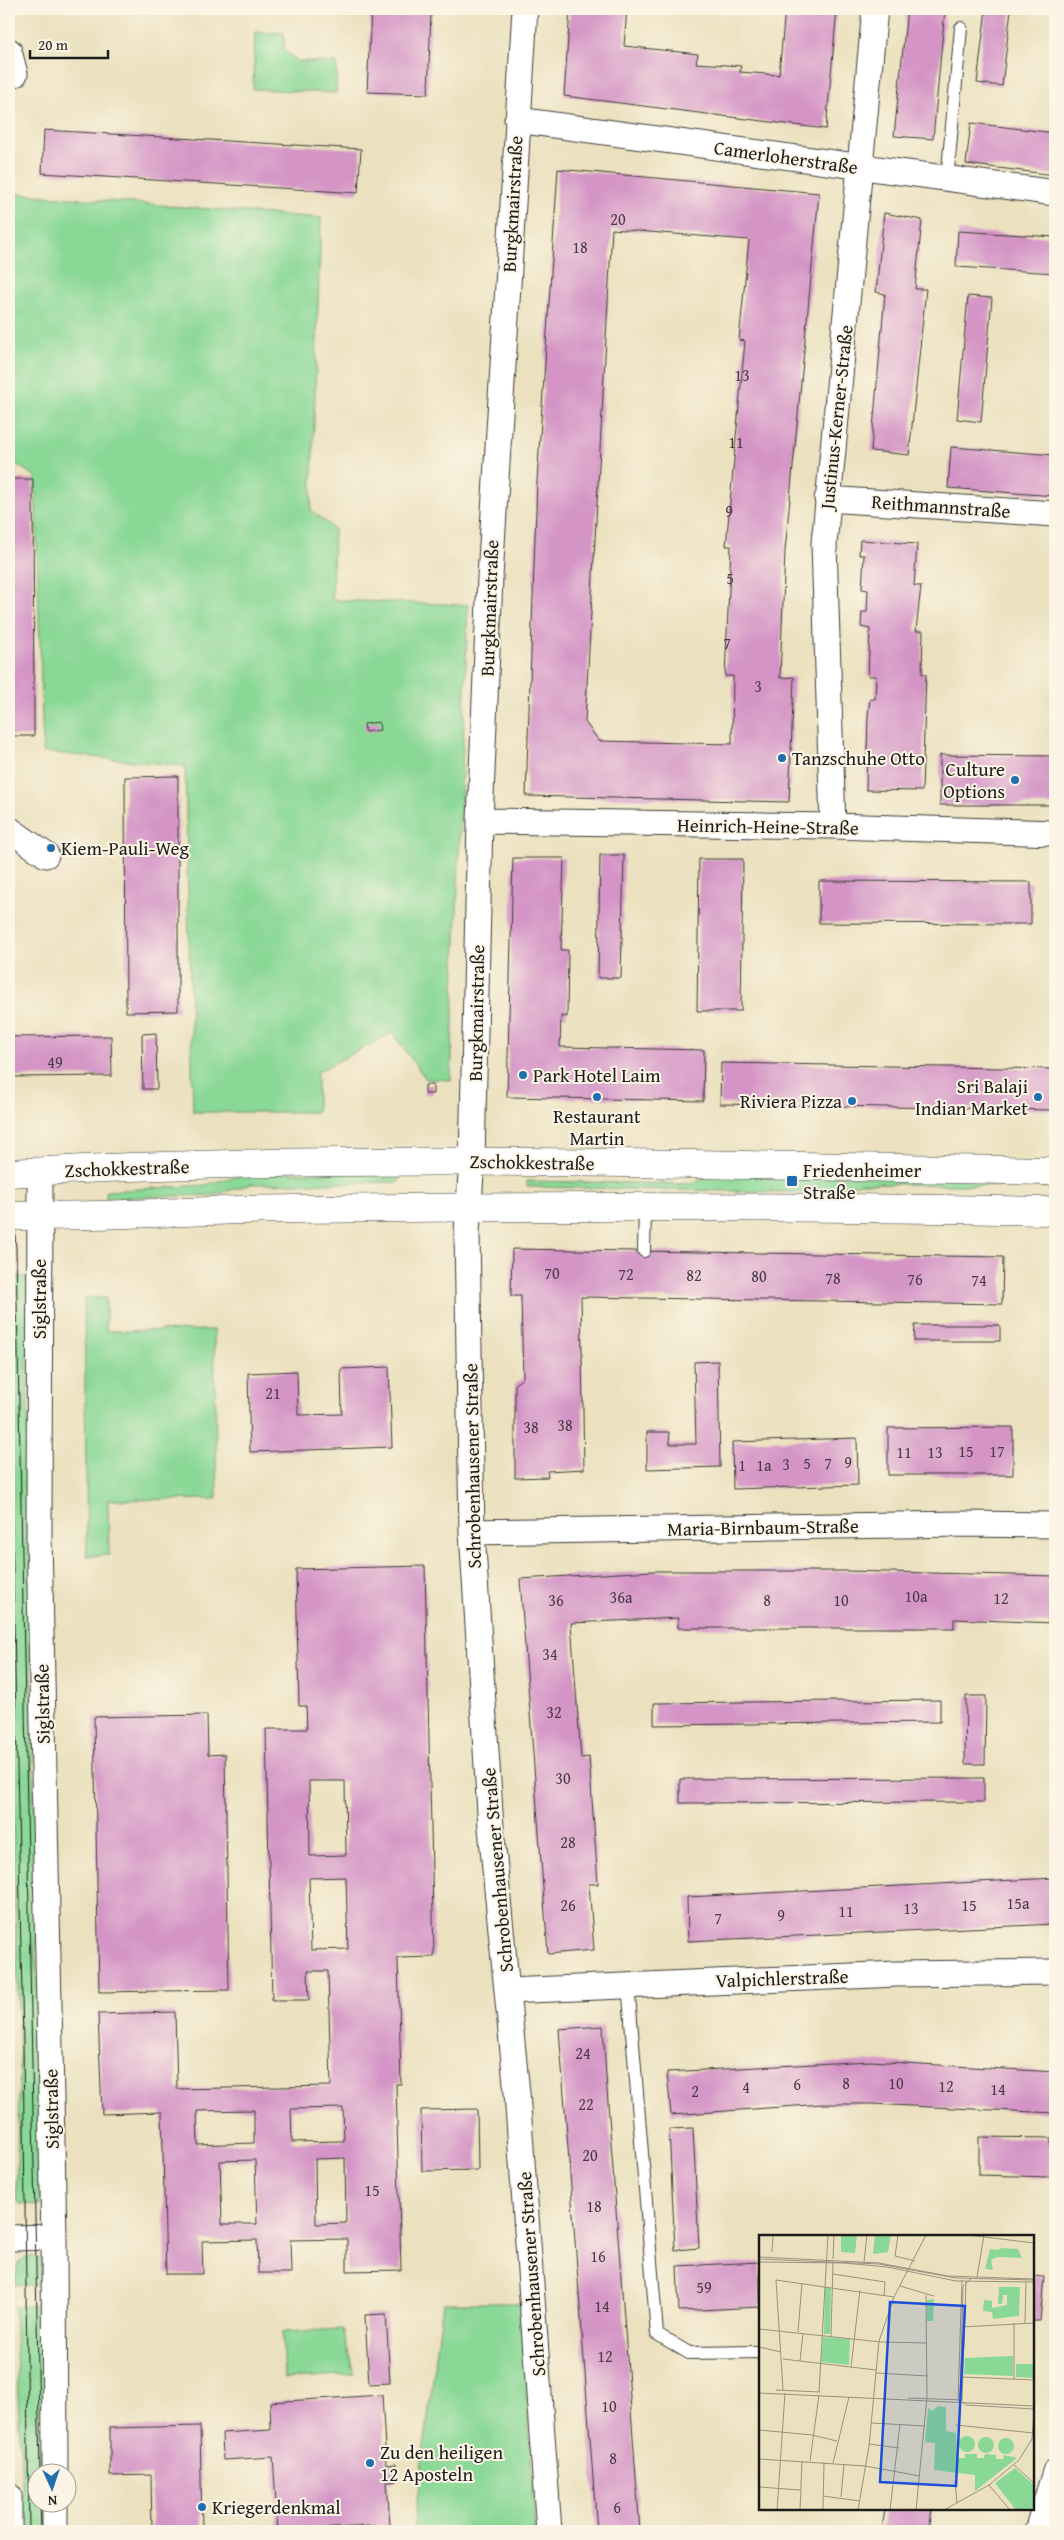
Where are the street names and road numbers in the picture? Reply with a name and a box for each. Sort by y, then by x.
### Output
street label: Camerloherstraße [712,133,860,181]
street label: Burgkmairstraße [494,135,530,273]
street label: Justinus-Kerner-Straße [812,323,860,513]
street label: Reithmannstraße [871,487,1012,525]
street label: Burgkmairstraße [473,539,505,677]
street label: Heinrich-Heine-Straße [677,810,859,842]
street label: Burgkmairstraße [461,944,491,1082]
street label: Zschokkestraße [469,1147,595,1177]
street label: Zschokkestraße [64,1152,190,1184]
street label: Siglstraße [25,1259,53,1339]
street label: Schrobenhausener Straße [456,1363,488,1569]
street label: Maria-Birnbaum-Straße [667,1511,859,1543]
street label: Siglstraße [27,1664,57,1744]
street label: Schrobenhausener Straße [474,1766,520,1974]
street label: Valpichlerstraße [715,1962,849,1994]
street label: Siglstraße [36,2069,66,2149]
street label: Schrobenhausener Straße [510,2171,552,2377]

